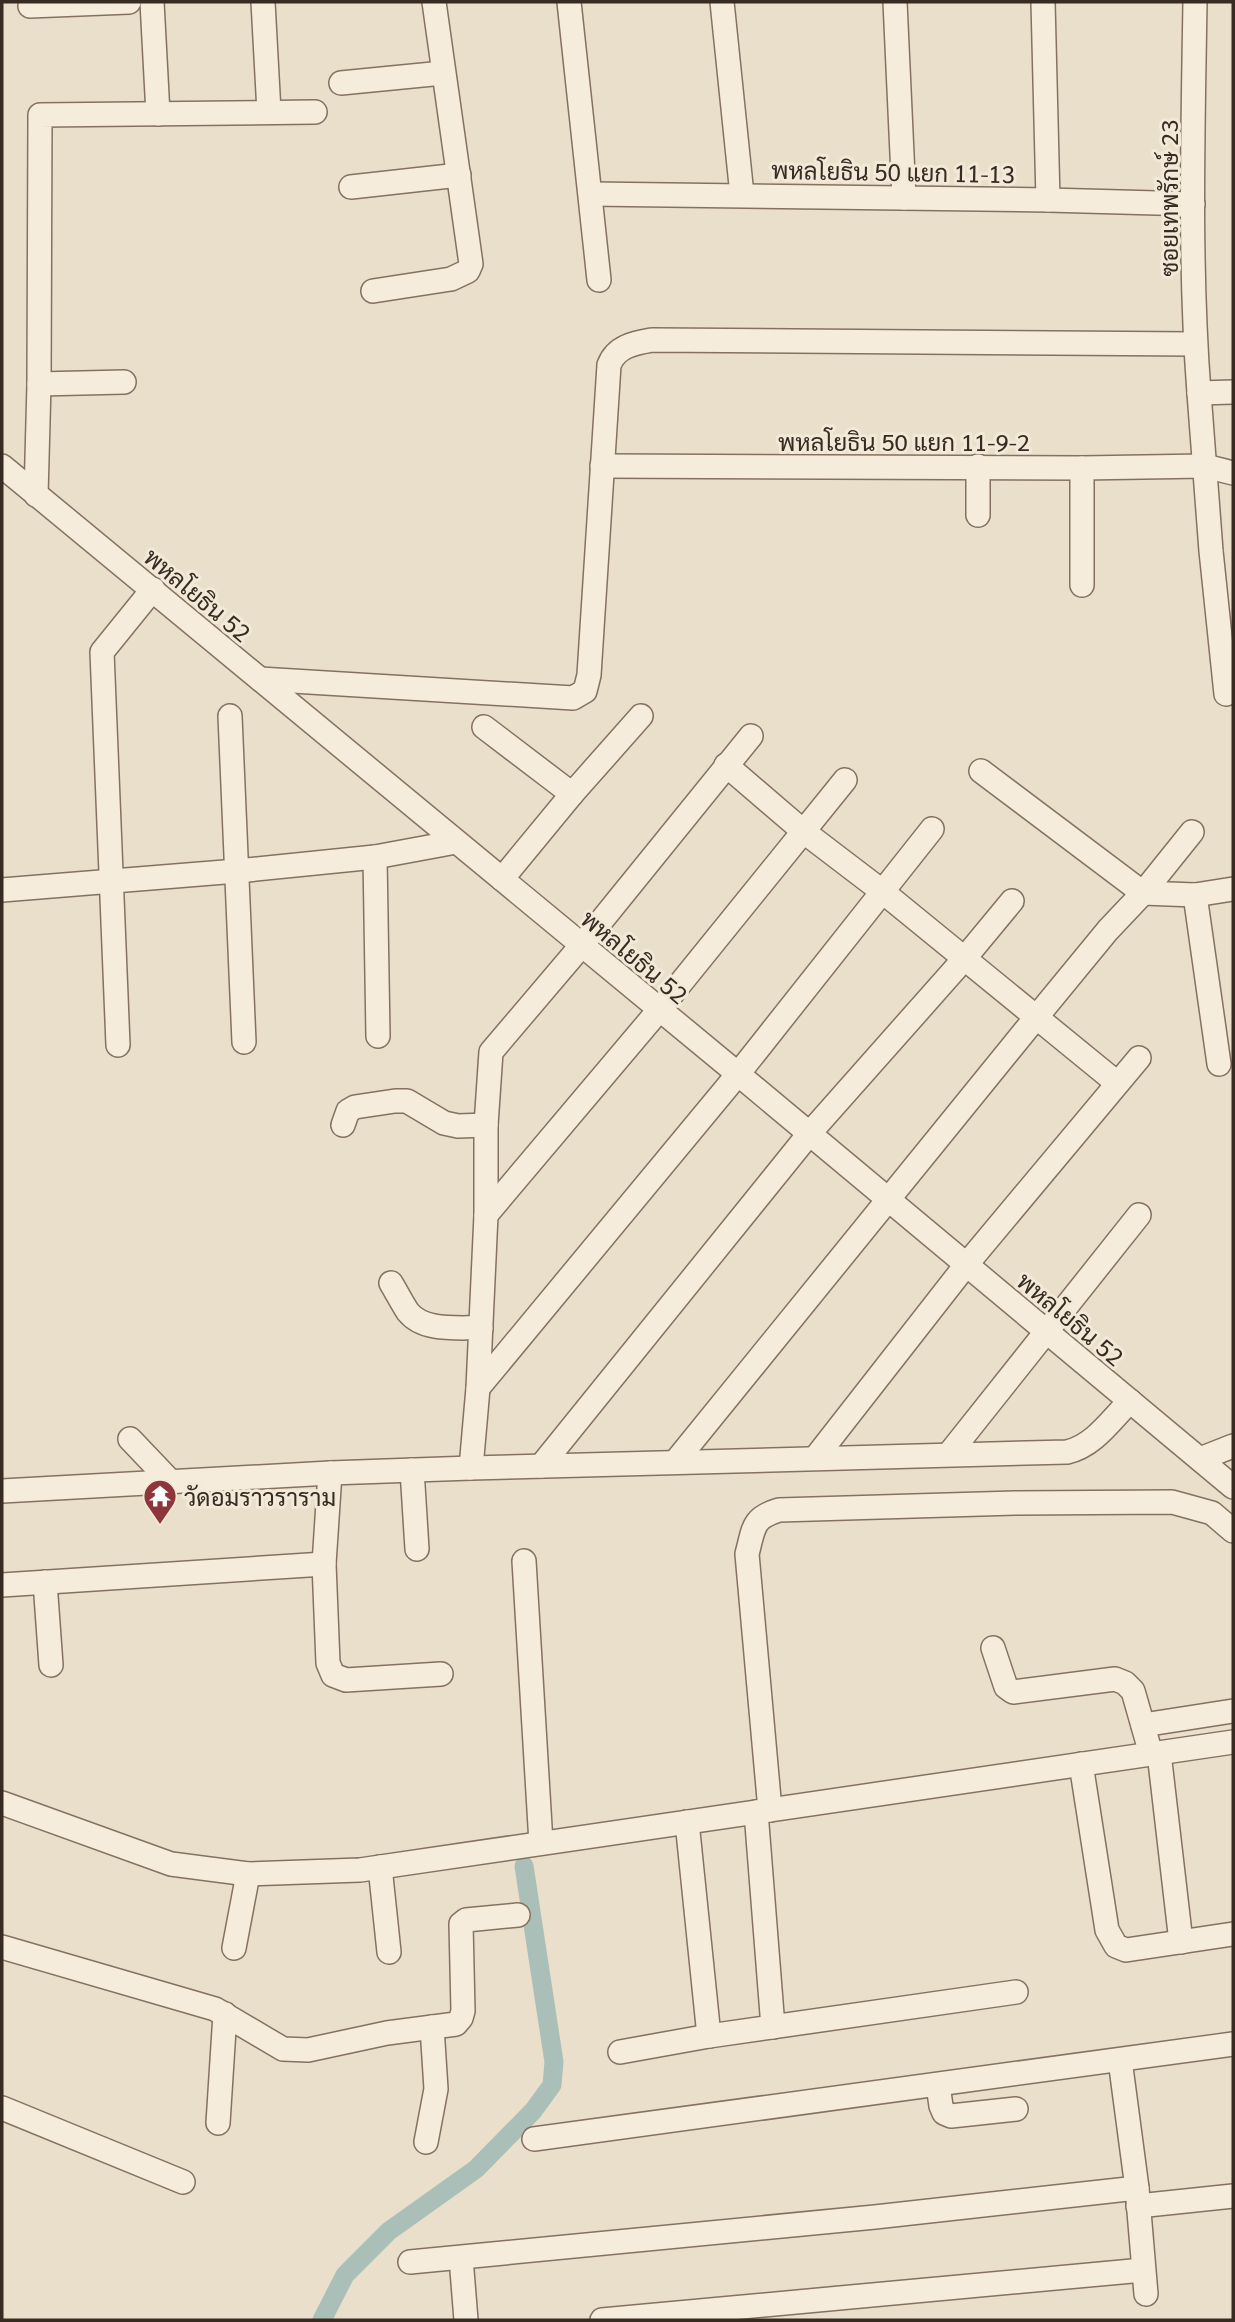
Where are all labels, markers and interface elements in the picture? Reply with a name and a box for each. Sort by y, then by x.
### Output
street label: ซอยเทพรักษ์ 23 [1152,119,1184,277]
street label: พหลโยธิน 50 แยก 11-13 [771,153,1015,189]
street label: พหลโยธิน 50 แยก 11-9-2 [778,425,1030,457]
street label: พหลโยธิน 52 [138,540,258,648]
street label: พหลโยธิน 52 [575,902,695,1010]
street label: พหลโยธิน 52 [1011,1264,1131,1372]
temple icon: วัดอมราวราราม [141,1477,179,1526]
place label: วัดอมราวราราม [184,1480,336,1512]

